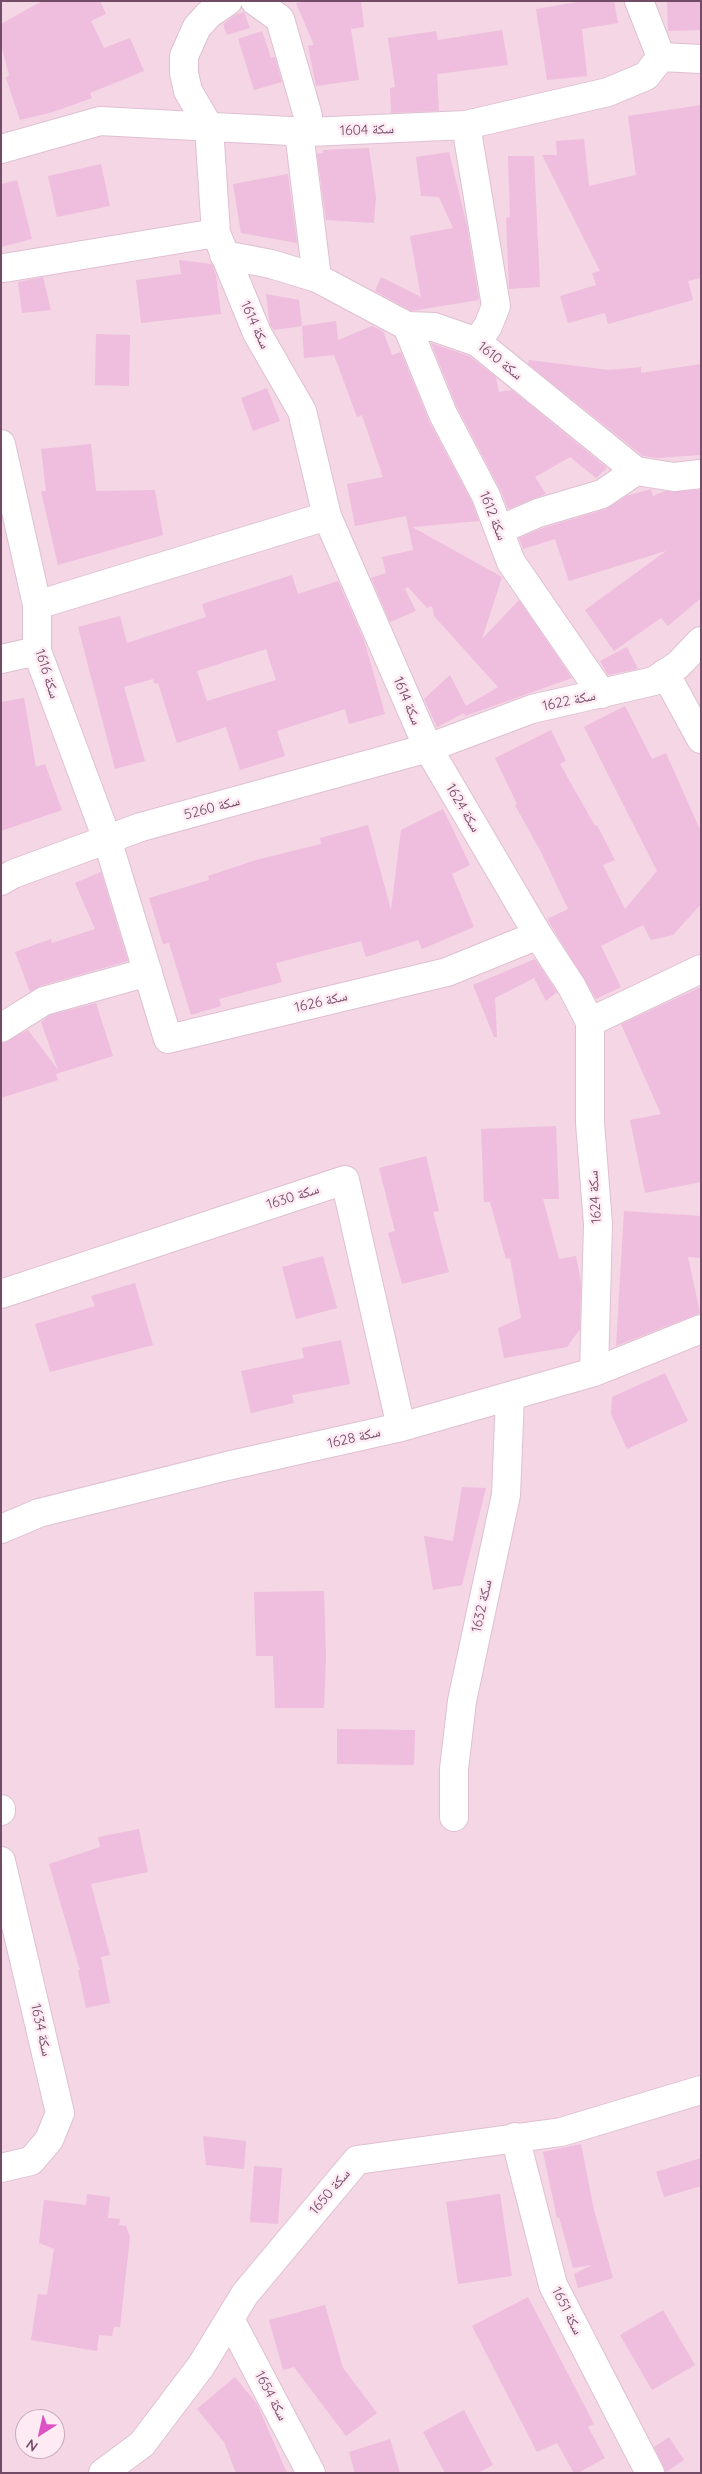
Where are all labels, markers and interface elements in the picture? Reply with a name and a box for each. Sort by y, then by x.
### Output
street label: سكة 1604 [340,121,394,139]
street label: سكة 1614 [237,298,273,352]
street label: سكة 1610 [474,338,526,384]
street label: سكة 1612 [476,489,510,543]
street label: سكة 1616 [31,647,63,701]
street label: سكة 1614 [389,674,425,728]
street label: سكة 1622 [541,687,597,715]
street label: سكة 1624 [442,781,484,835]
street label: سكة 5260 [182,793,242,823]
street label: سكة 1626 [293,988,349,1016]
street label: سكة 1624 [585,1170,605,1224]
street label: سكة 1630 [265,1181,321,1213]
street label: سكة 1628 [326,1424,382,1452]
street label: سكة 1632 [468,1578,496,1634]
street label: سكة 1634 [27,2002,55,2058]
street label: سكة 1650 [306,2166,354,2218]
street label: سكة 1651 [548,2284,586,2338]
street label: سكة 1654 [251,2368,291,2424]
north arrow [15,2409,65,2459]
text: N [23,2435,41,2456]

